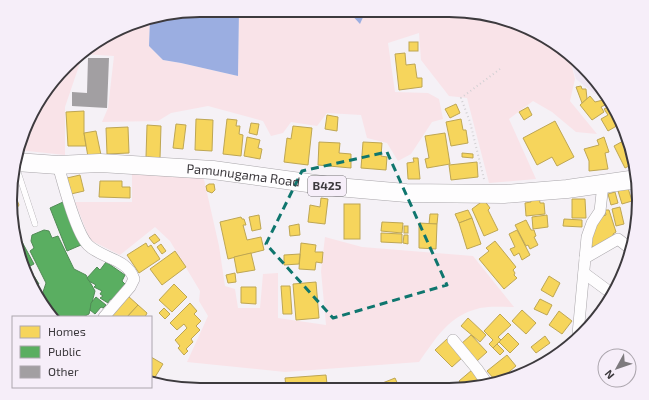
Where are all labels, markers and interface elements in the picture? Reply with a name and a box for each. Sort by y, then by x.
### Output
street label: Pamunugama Road [186,160,301,190]
road number: B425 [308,176,346,196]
legend [12,316,152,388]
text: Homes [48,324,86,338]
text: Public [48,344,81,358]
north arrow [597,348,637,388]
text: Other [48,364,79,378]
text: N [601,367,616,382]

